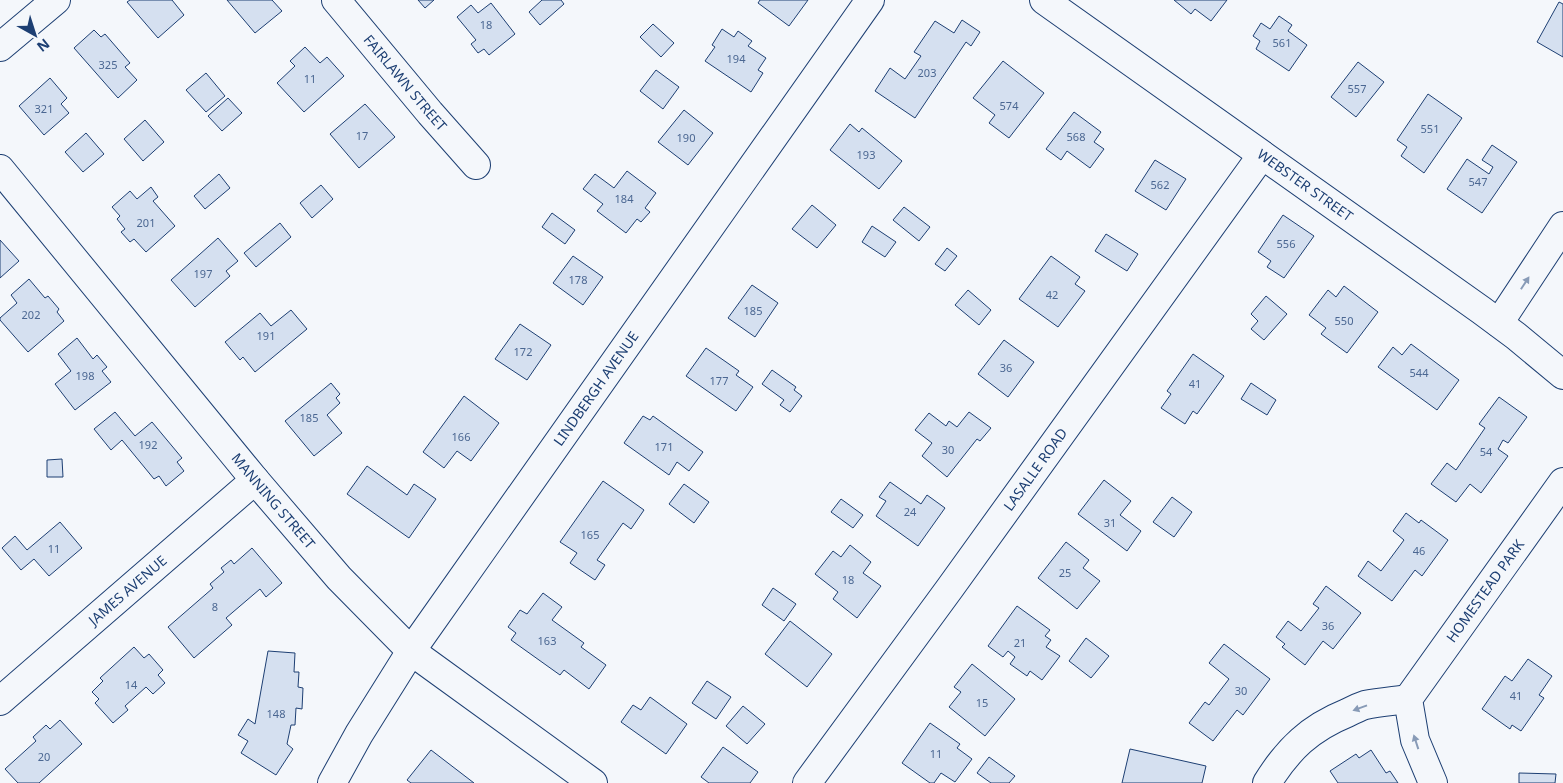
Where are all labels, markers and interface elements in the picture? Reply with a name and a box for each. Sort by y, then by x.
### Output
north arrow [10,10,60,60]
house number: 18 [480,17,492,32]
street label: FAIRLAWN STREET [360,30,452,135]
text: N [33,35,54,56]
house number: 561 [1273,35,1291,50]
house number: 194 [727,51,746,66]
house number: 325 [99,57,117,72]
house number: 203 [918,65,936,80]
house number: 11 [304,71,316,86]
house number: 557 [1348,81,1366,96]
house number: 574 [1000,98,1019,113]
house number: 321 [35,101,53,116]
house number: 551 [1421,121,1439,136]
house number: 17 [356,128,368,143]
house number: 568 [1067,129,1085,144]
house number: 190 [677,130,695,145]
street label: WEBSTER STREET [1254,144,1357,225]
house number: 193 [857,147,875,162]
house number: 547 [1469,174,1487,189]
house number: 562 [1151,177,1169,192]
house number: 184 [615,191,634,206]
house number: 201 [137,215,155,230]
house number: 556 [1277,236,1295,251]
house number: 197 [194,266,212,281]
house number: 178 [569,272,587,287]
one-way arrow [1521,276,1530,289]
house number: 42 [1046,287,1058,302]
house number: 185 [744,303,762,318]
house number: 202 [22,307,40,322]
house number: 550 [1335,313,1353,328]
street label: LINDBERGH AVENUE [549,327,643,449]
house number: 191 [257,328,275,343]
house number: 172 [514,344,532,359]
house number: 36 [1000,360,1012,375]
house number: 544 [1410,365,1429,380]
house number: 198 [76,368,94,383]
house number: 177 [710,373,728,388]
house number: 41 [1189,376,1201,391]
house number: 185 [300,410,318,425]
street label: LASALLE ROAD [999,424,1071,514]
house number: 166 [452,429,470,444]
house number: 192 [139,437,157,452]
house number: 171 [655,439,673,454]
house number: 30 [942,442,954,457]
house number: 54 [1480,444,1493,459]
street label: MANNING STREET [228,449,320,553]
house number: 24 [904,504,917,519]
house number: 31 [1104,515,1116,530]
house number: 165 [581,527,599,542]
street label: HOMESTEAD PARK [1442,535,1528,646]
house number: 11 [48,541,60,556]
house number: 46 [1413,543,1425,558]
street label: JAMES AVENUE [83,551,171,630]
house number: 25 [1059,565,1071,580]
house number: 18 [842,572,854,587]
house number: 8 [212,599,218,614]
house number: 36 [1322,618,1334,633]
house number: 163 [538,633,556,648]
house number: 21 [1014,635,1026,650]
house number: 14 [125,677,138,692]
house number: 30 [1235,683,1247,698]
house number: 41 [1510,688,1522,703]
house number: 15 [976,695,988,710]
one-way arrow [1352,704,1367,712]
house number: 148 [267,706,285,721]
one-way arrow [1412,735,1420,750]
house number: 11 [930,746,942,761]
house number: 20 [38,749,50,764]

